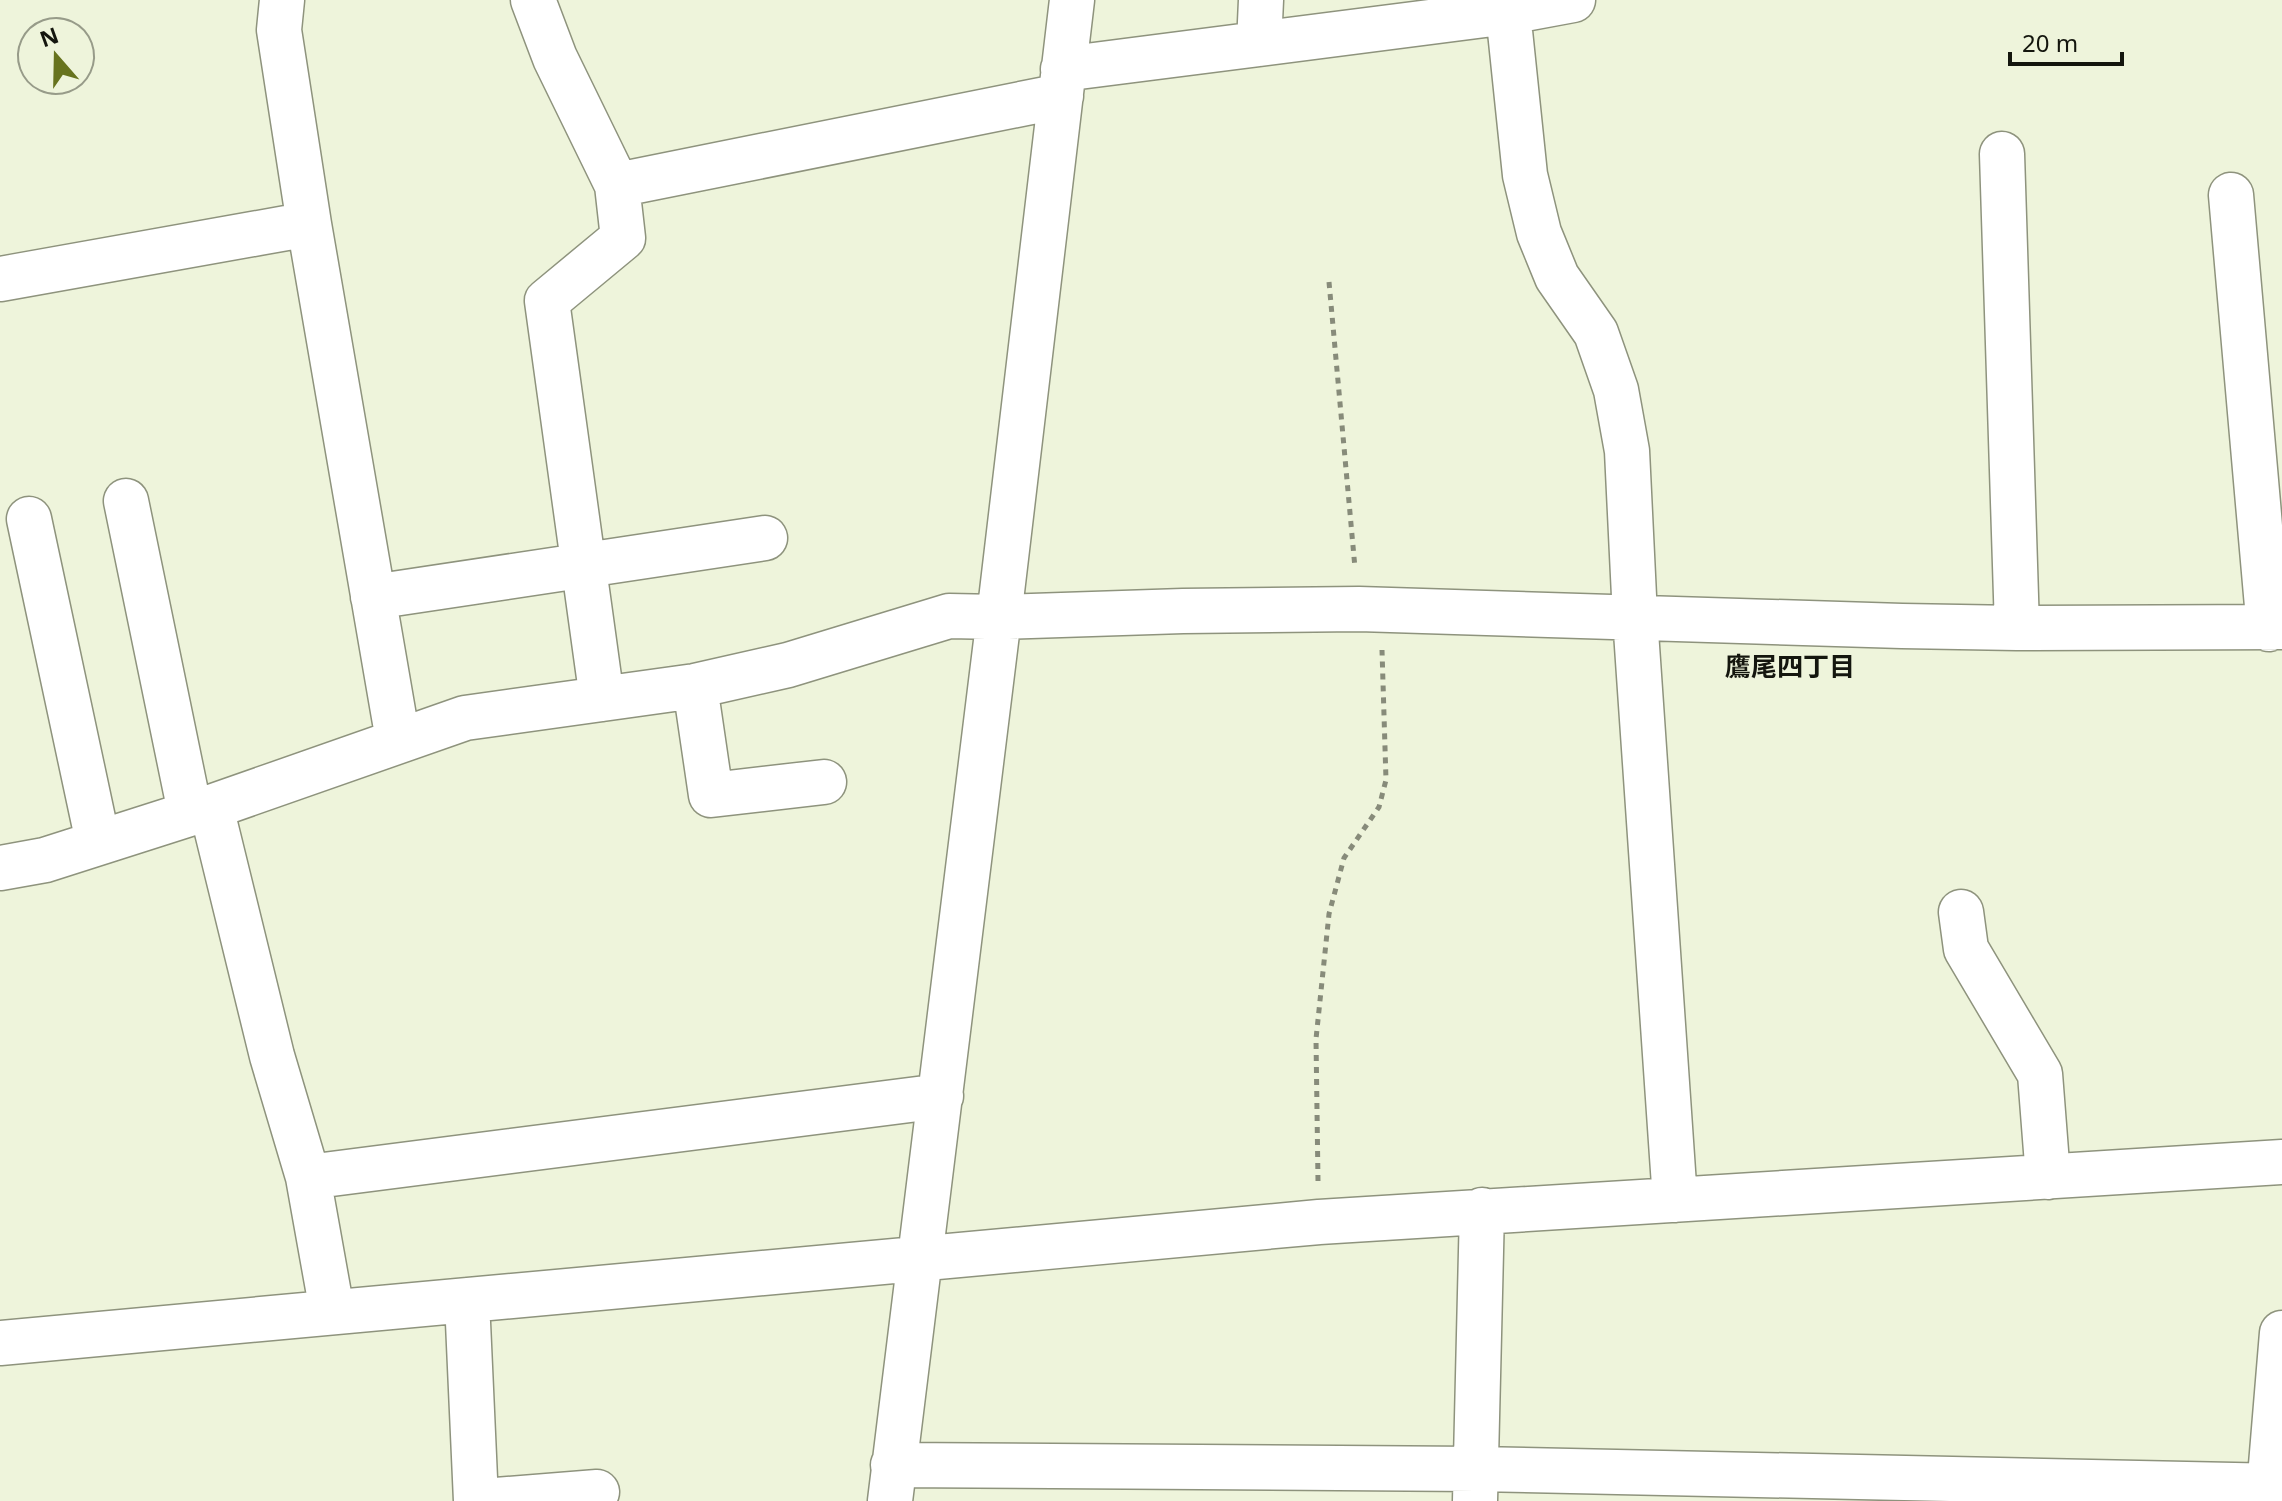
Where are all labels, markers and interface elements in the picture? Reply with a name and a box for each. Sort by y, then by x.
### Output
north arrow [16,16,96,96]
scale bar [2010,16,2122,66]
text: N [35,19,62,53]
text: 20 m [2022,26,2078,59]
district label: 鷹尾四丁目 [1725,648,1855,684]

